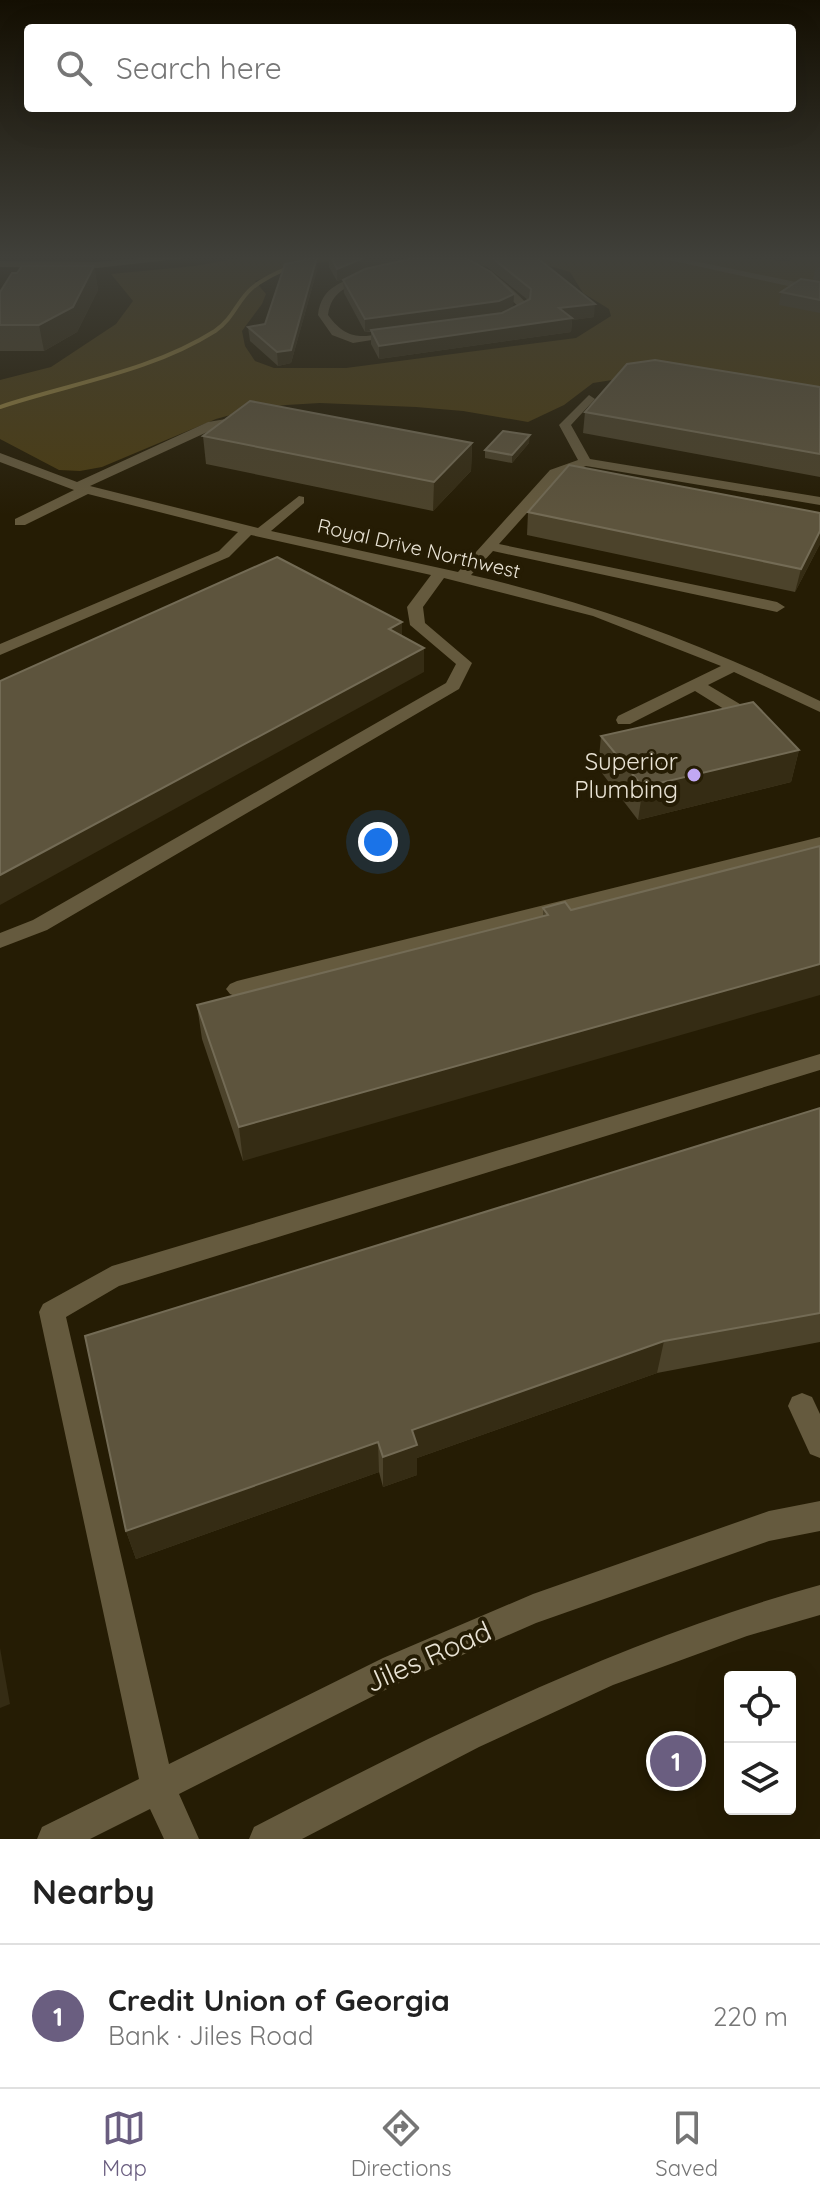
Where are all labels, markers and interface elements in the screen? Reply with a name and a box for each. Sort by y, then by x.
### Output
search box [24,24,796,112]
icon: search [52,46,96,90]
text: Search here [116,49,282,87]
street label: Royal Drive Northwest [315,512,523,584]
place label: Superior Plumbing [574,746,678,804]
marker: Superior Plumbing [685,766,703,784]
your location [358,822,398,862]
street label: Jiles Road [360,1613,496,1699]
map controls [724,1671,796,1815]
button: locate [724,1671,796,1743]
pin: 1 [650,1731,702,1791]
button: layers [724,1743,796,1815]
text: Nearby [32,1870,155,1913]
text: Credit Union of Georgia [108,1981,450,2019]
text: 1 [53,2000,63,2033]
text: 220 m [713,2000,788,2033]
text: Bank · Jiles Road [108,2019,314,2052]
tab: Map [102,2106,147,2182]
tab: Directions [351,2106,451,2182]
tab: Saved [655,2106,718,2182]

